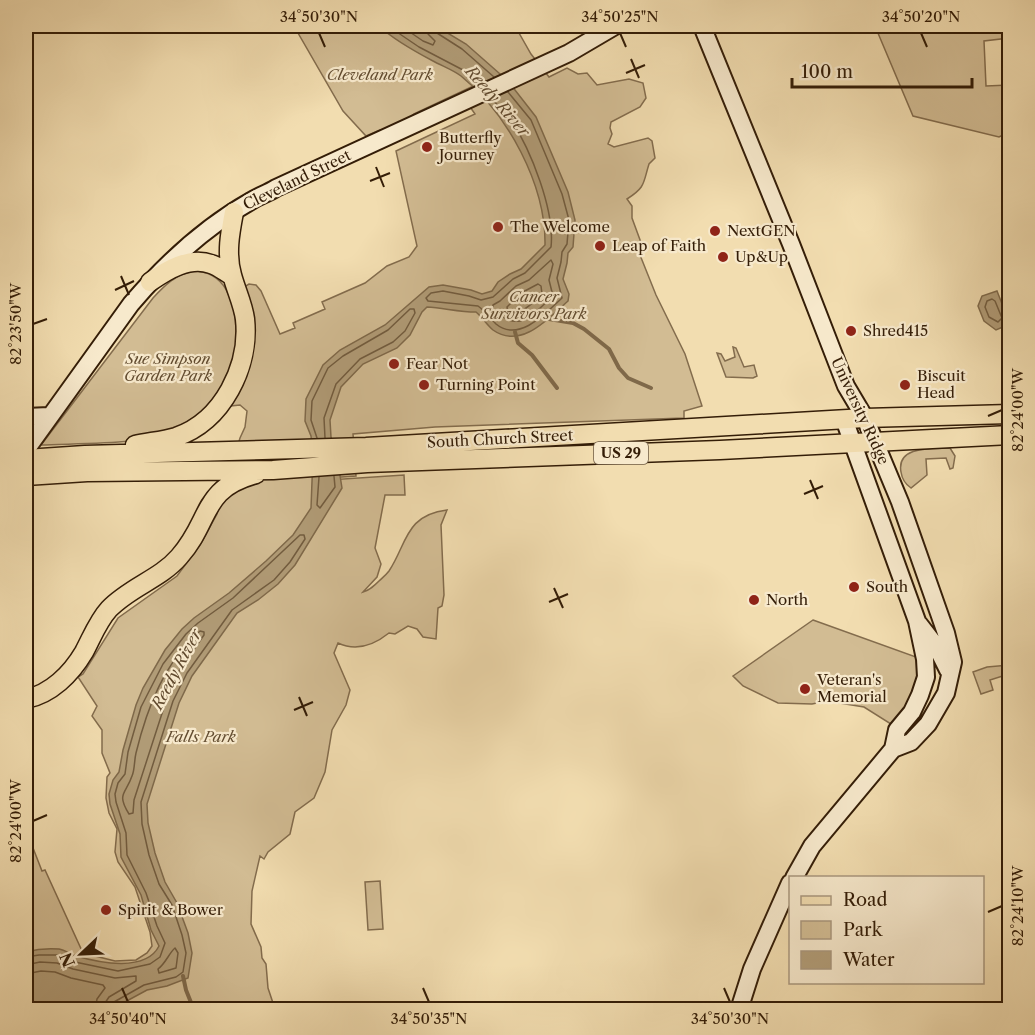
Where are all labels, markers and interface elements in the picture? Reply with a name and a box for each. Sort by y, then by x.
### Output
text: 34°50'30"N [280,7,358,26]
text: 34°50'25"N [581,7,659,26]
text: 34°50'20"N [882,7,960,26]
scale bar [792,51,972,89]
water label: Reedy River [460,60,535,142]
text: 100 m [801,61,853,83]
park label: Cleveland Park [327,65,433,84]
place label: Butterfly Journey [437,128,502,164]
marker: Butterfly Journey [420,140,434,154]
street label: Cleveland Street [240,145,354,214]
place label: The Welcome [510,217,610,236]
marker: The Welcome [491,220,505,234]
place label: NextGEN [727,221,796,240]
marker: NextGEN [708,224,722,238]
place label: Leap of Faith [612,236,707,255]
marker: Leap of Faith [593,239,607,253]
place label: Up&Up [735,247,788,266]
marker: Up&Up [716,250,730,264]
text: 82°23'50"W [6,282,25,365]
park label: Cancer Survivors Park [480,287,587,323]
place label: Shred415 [863,321,928,340]
marker: Shred415 [844,324,858,338]
park label: Sue Simpson Garden Park [124,349,212,385]
place label: Fear Not [406,354,469,373]
street label: University Ridge [827,354,894,468]
marker: Fear Not [387,357,401,371]
place label: Biscuit Head [917,366,966,402]
text: 82°24'00"W [1008,367,1027,452]
place label: Turning Point [436,375,536,394]
marker: Turning Point [417,378,431,392]
marker: Biscuit Head [898,378,912,392]
street label: South Church Street [426,425,574,452]
road number: US 29 [594,442,648,464]
place label: South [866,577,909,596]
marker: South [847,580,861,594]
place label: North [766,590,809,609]
marker: North [747,593,761,607]
water label: Reedy River [146,624,206,714]
place label: Veteran's Memorial [816,670,887,706]
marker: Veteran's Memorial [798,682,812,696]
park label: Falls Park [165,727,236,746]
text: 82°24'00"W [6,778,25,863]
text: 82°24'10"W [1008,865,1027,946]
legend [789,876,984,984]
text: Road [843,889,888,911]
place label: Spirit & Bower [118,900,224,919]
marker: Spirit & Bower [99,903,113,917]
text: Park [843,919,884,941]
north arrow [51,924,111,984]
text: N [55,949,79,970]
text: Water [842,949,895,971]
text: 34°50'40"N [89,1009,167,1028]
text: 34°50'35"N [391,1009,467,1028]
text: 34°50'30"N [691,1009,769,1028]

